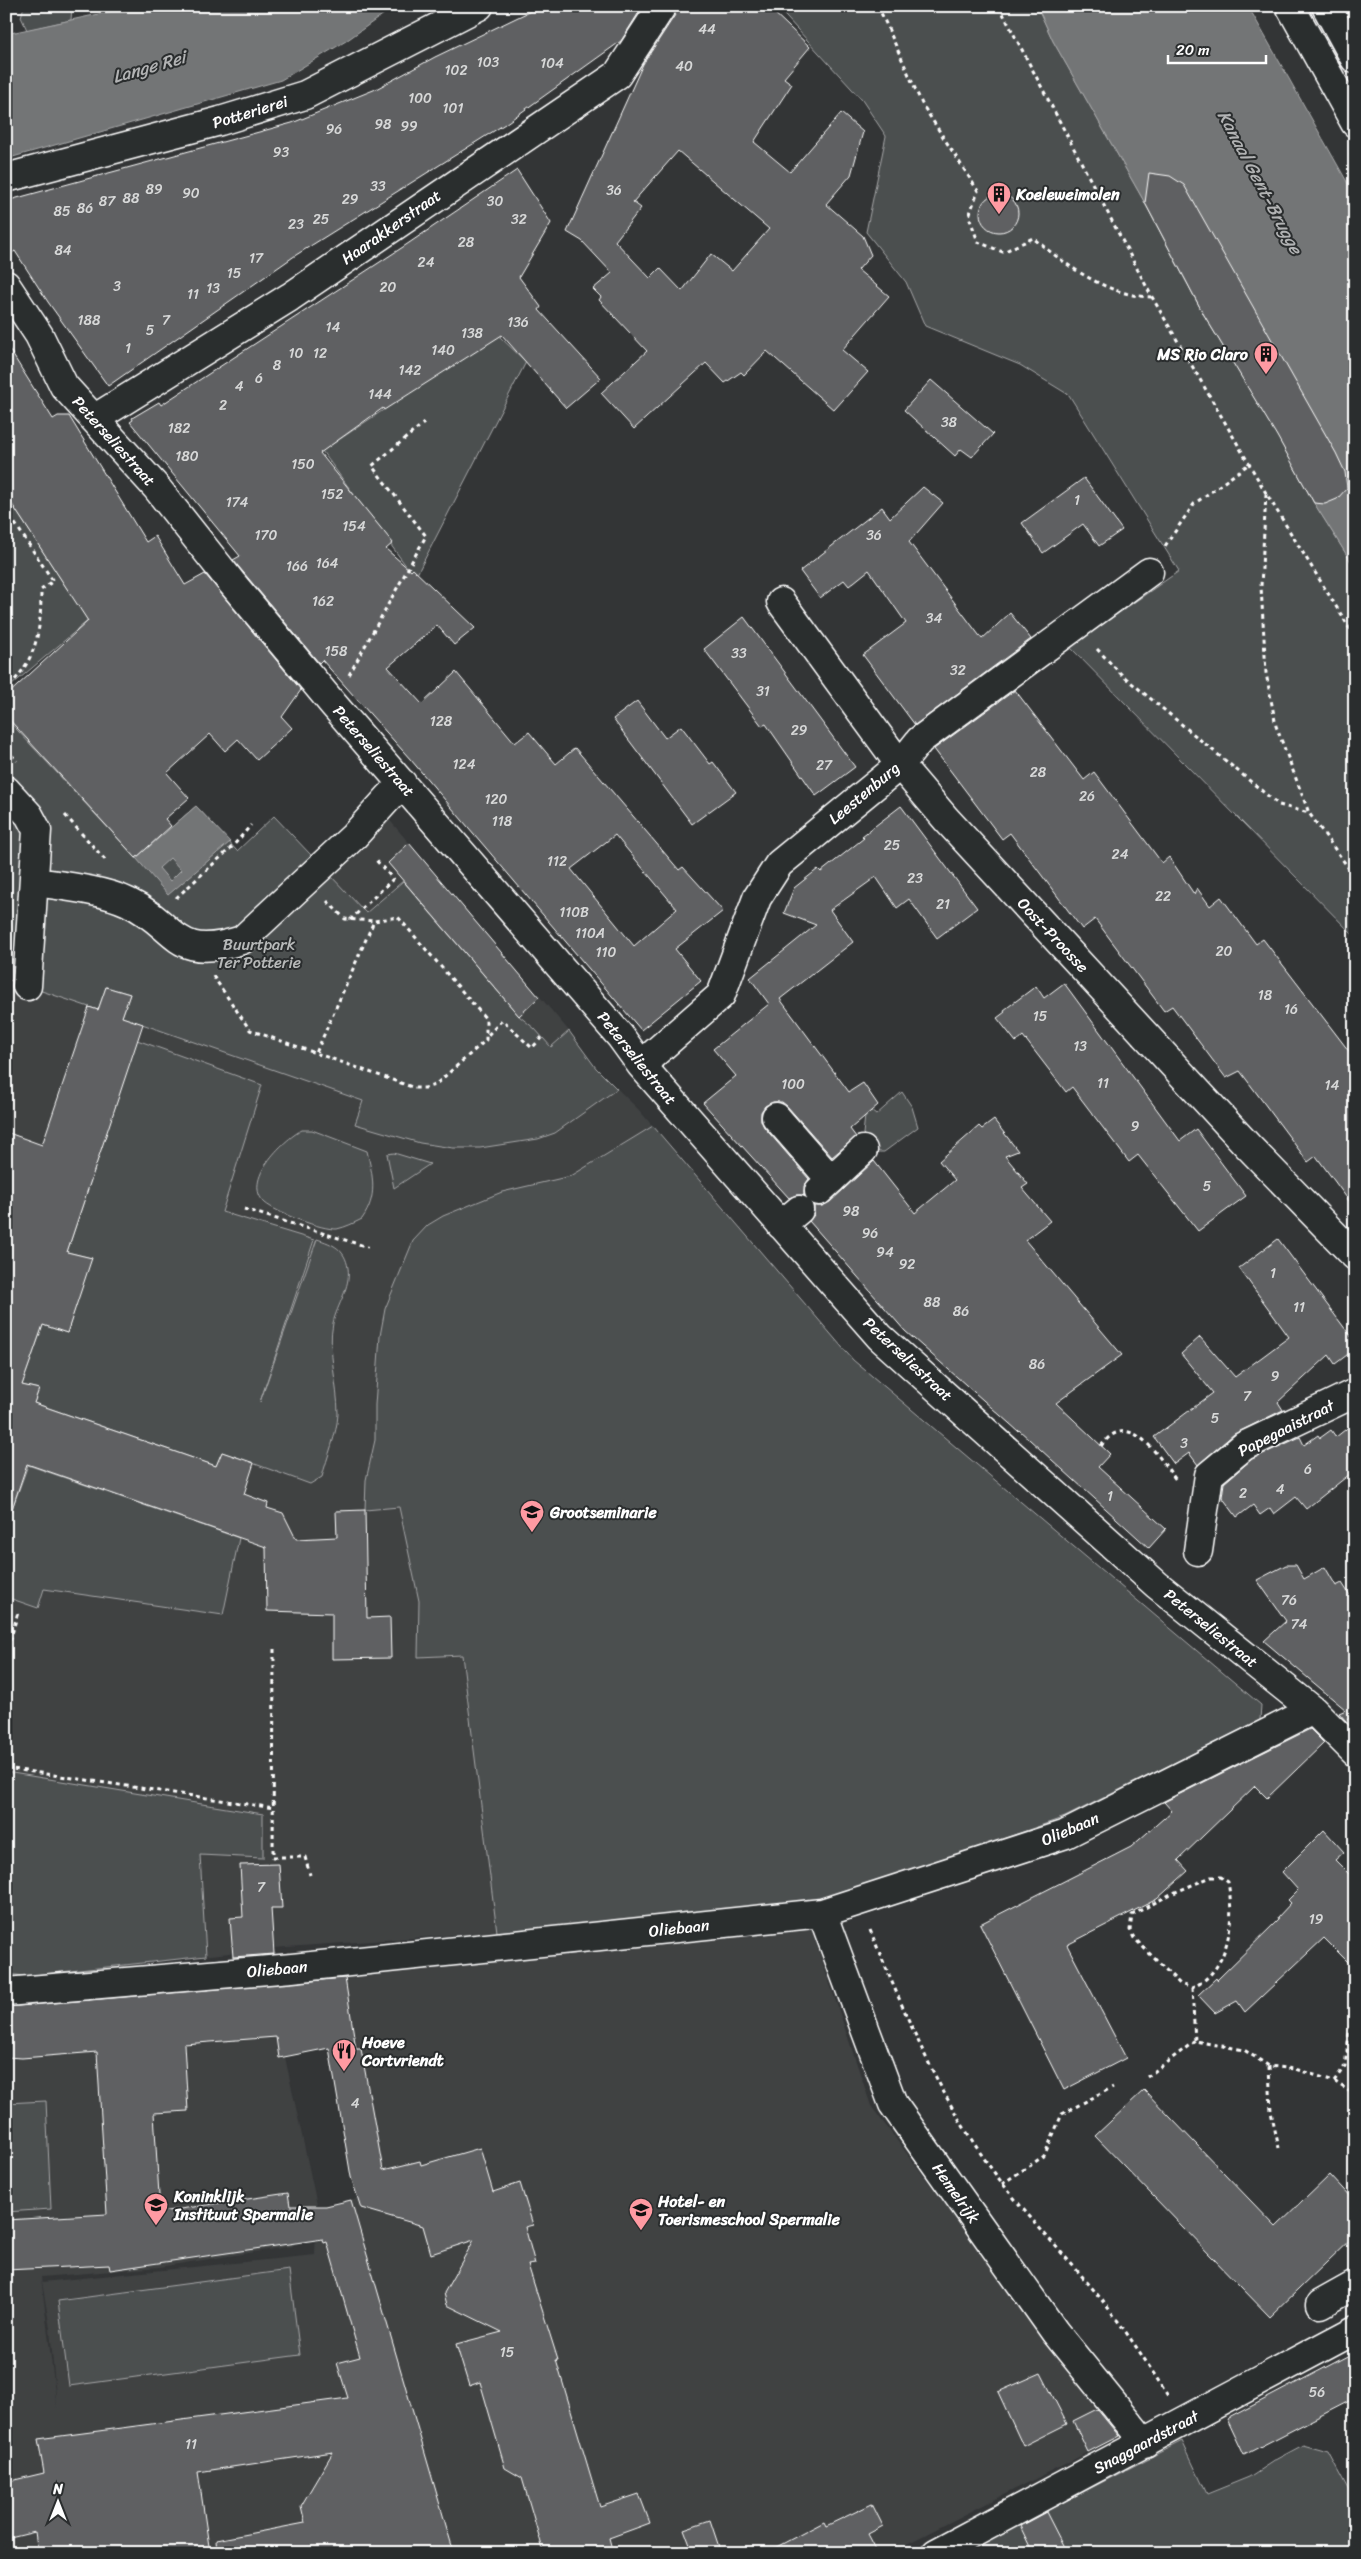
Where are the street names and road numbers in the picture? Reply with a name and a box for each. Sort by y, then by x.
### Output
street label: Potterierei [209,87,292,137]
street label: Haarakkerstraat [335,182,447,272]
street label: Peterseliestraat [65,389,163,493]
street label: Peterseliestraat [325,698,423,804]
street label: Leestenburg [822,754,906,832]
street label: Oost-Proosse [1010,890,1096,980]
street label: Peterseliestraat [590,1004,684,1112]
street label: Peterseliestraat [856,1309,960,1409]
street label: Papegaaistraat [1232,1391,1340,1465]
street label: Peterseliestraat [1157,1581,1265,1675]
street label: Oliebaan [1036,1804,1104,1854]
street label: Oliebaan [647,1910,711,1946]
street label: Oliebaan [245,1952,309,1986]
street label: Hemelrijk [924,2156,988,2230]
street label: Snaggaardstraat [1088,2402,1205,2482]

